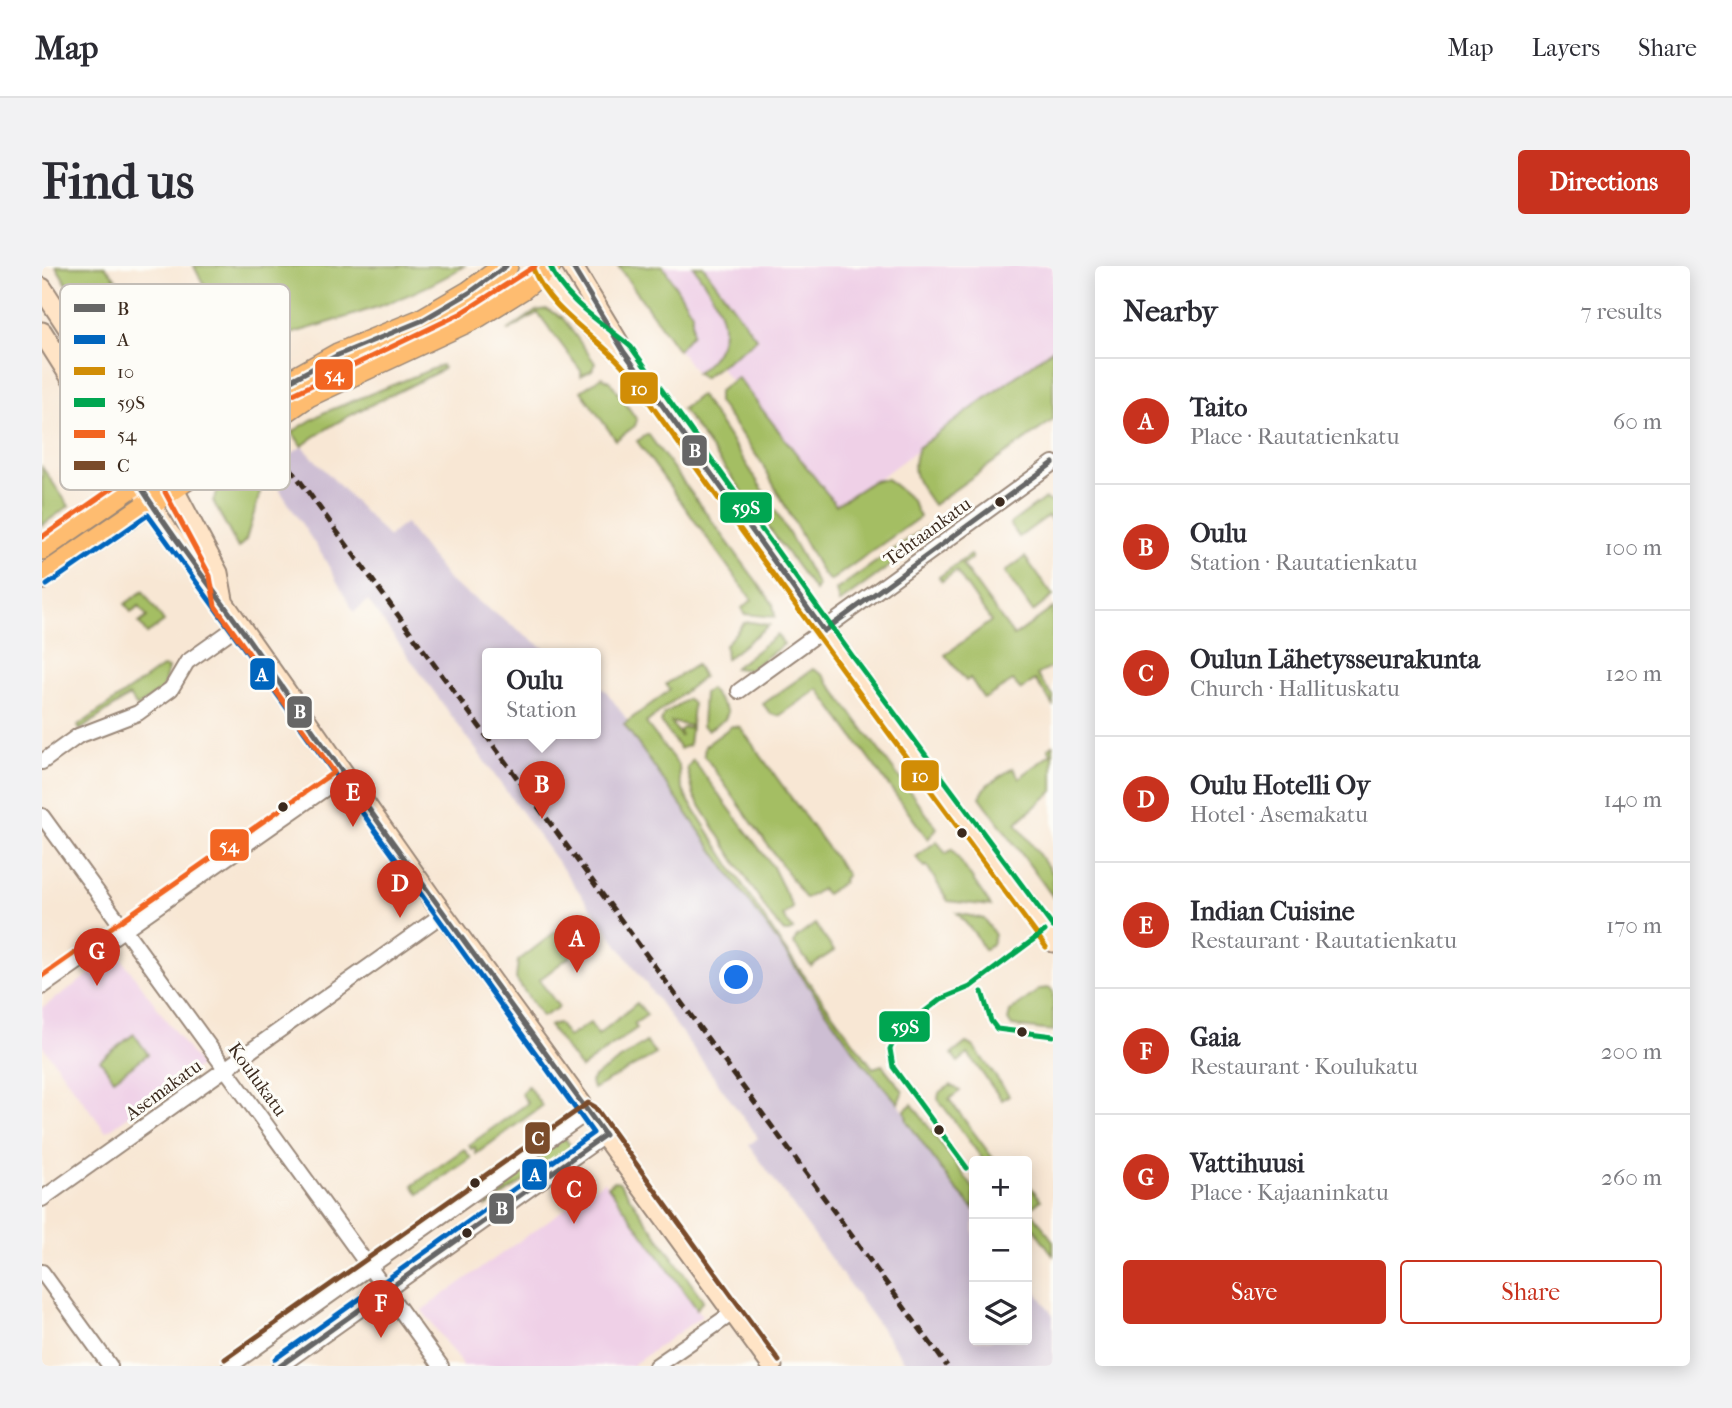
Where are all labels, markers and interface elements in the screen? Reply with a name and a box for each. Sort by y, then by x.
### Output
text: Map [35,29,98,68]
text: Map [1448,34,1494,62]
text: Layers [1532,34,1600,62]
text: Share [1638,34,1697,62]
button: Directions [1518,150,1690,214]
text: Find us [42,153,194,211]
legend [60,284,290,490]
text: Nearby [1123,294,1218,329]
text: B [117,298,129,320]
text: 7 results [1581,298,1662,325]
text: A [116,329,130,351]
line badge: 54 [314,358,354,391]
text: 10 [117,361,134,383]
text: 54 [324,364,344,386]
line badge: 10 [619,371,659,405]
text: 10 [630,378,648,400]
text: 59S [117,392,145,414]
text: Taito [1190,392,1247,423]
text: A [1139,408,1153,435]
text: 60 m [1613,408,1662,435]
text: Place · Rautatienkatu [1190,423,1400,450]
text: 54 [117,424,137,446]
line badge: B [681,434,708,467]
text: B [689,440,701,462]
text: C [117,455,130,477]
line badge: 59S [719,491,773,524]
street label: Tehtaankatu [880,493,976,571]
unlabelled marker [993,495,1007,509]
text: 59S [732,497,760,519]
text: Oulu [1190,518,1247,549]
text: B [1139,534,1153,561]
text: 100 m [1604,534,1662,561]
text: Station · Rautatienkatu [1190,549,1418,576]
text: Oulun Lähetysseurakunta [1190,644,1480,675]
popup [482,648,601,739]
line badge: A [249,657,276,691]
text: C [1138,660,1154,687]
text: 120 m [1605,660,1662,687]
text: A [255,664,269,686]
text: Oulu [506,665,563,696]
text: Church · Hallituskatu [1190,675,1400,702]
line badge: B [286,695,313,729]
text: Station [506,696,577,723]
text: B [294,701,306,723]
line badge: 10 [900,759,940,792]
pin: B [519,761,565,819]
text: 10 [911,765,929,787]
pin: E [330,769,376,827]
text: Oulu Hotelli Oy [1190,770,1370,801]
text: D [1137,786,1155,813]
text: 140 m [1603,786,1662,813]
unlabelled marker [276,800,290,814]
text: Hotel · Asemakatu [1190,801,1368,828]
unlabelled marker [955,826,969,840]
line badge: 54 [209,828,250,862]
text: 54 [219,835,239,857]
pin: D [377,860,423,918]
text: Indian Cuisine [1190,896,1355,927]
text: E [1139,912,1153,939]
text: 170 m [1606,912,1662,939]
pin: A [554,915,600,973]
text: Restaurant · Rautatienkatu [1190,927,1457,954]
pin: G [74,928,120,986]
your location [719,960,753,994]
line badge: 59S [878,1010,931,1043]
text: 59S [891,1016,919,1038]
text: Gaia [1190,1022,1240,1053]
unlabelled marker [1015,1025,1029,1039]
street label: Koulukatu [223,1038,291,1121]
text: F [1140,1038,1152,1065]
text: 200 m [1601,1038,1662,1065]
text: Restaurant · Koulukatu [1190,1053,1418,1080]
street label: Asemakatu [120,1055,206,1126]
line badge: C [524,1121,551,1155]
unlabelled marker [932,1123,946,1137]
text: C [532,1128,545,1150]
text: Vattihuusi [1190,1148,1304,1179]
map controls [969,1156,1032,1345]
button: + [969,1156,1032,1219]
line badge: A [521,1158,548,1191]
text: A [528,1164,542,1186]
text: G [1138,1164,1154,1191]
text: 260 m [1601,1164,1662,1191]
pin: C [551,1166,597,1224]
unlabelled marker [468,1176,482,1190]
text: Place · Kajaaninkatu [1190,1179,1389,1206]
line badge: B [488,1192,515,1225]
text: B [496,1198,508,1220]
button: − [969,1219,1032,1282]
unlabelled marker [460,1226,474,1240]
button: Save [1123,1260,1386,1324]
button: Share [1400,1260,1662,1324]
pin: F [358,1280,404,1338]
button: layers [969,1282,1032,1345]

